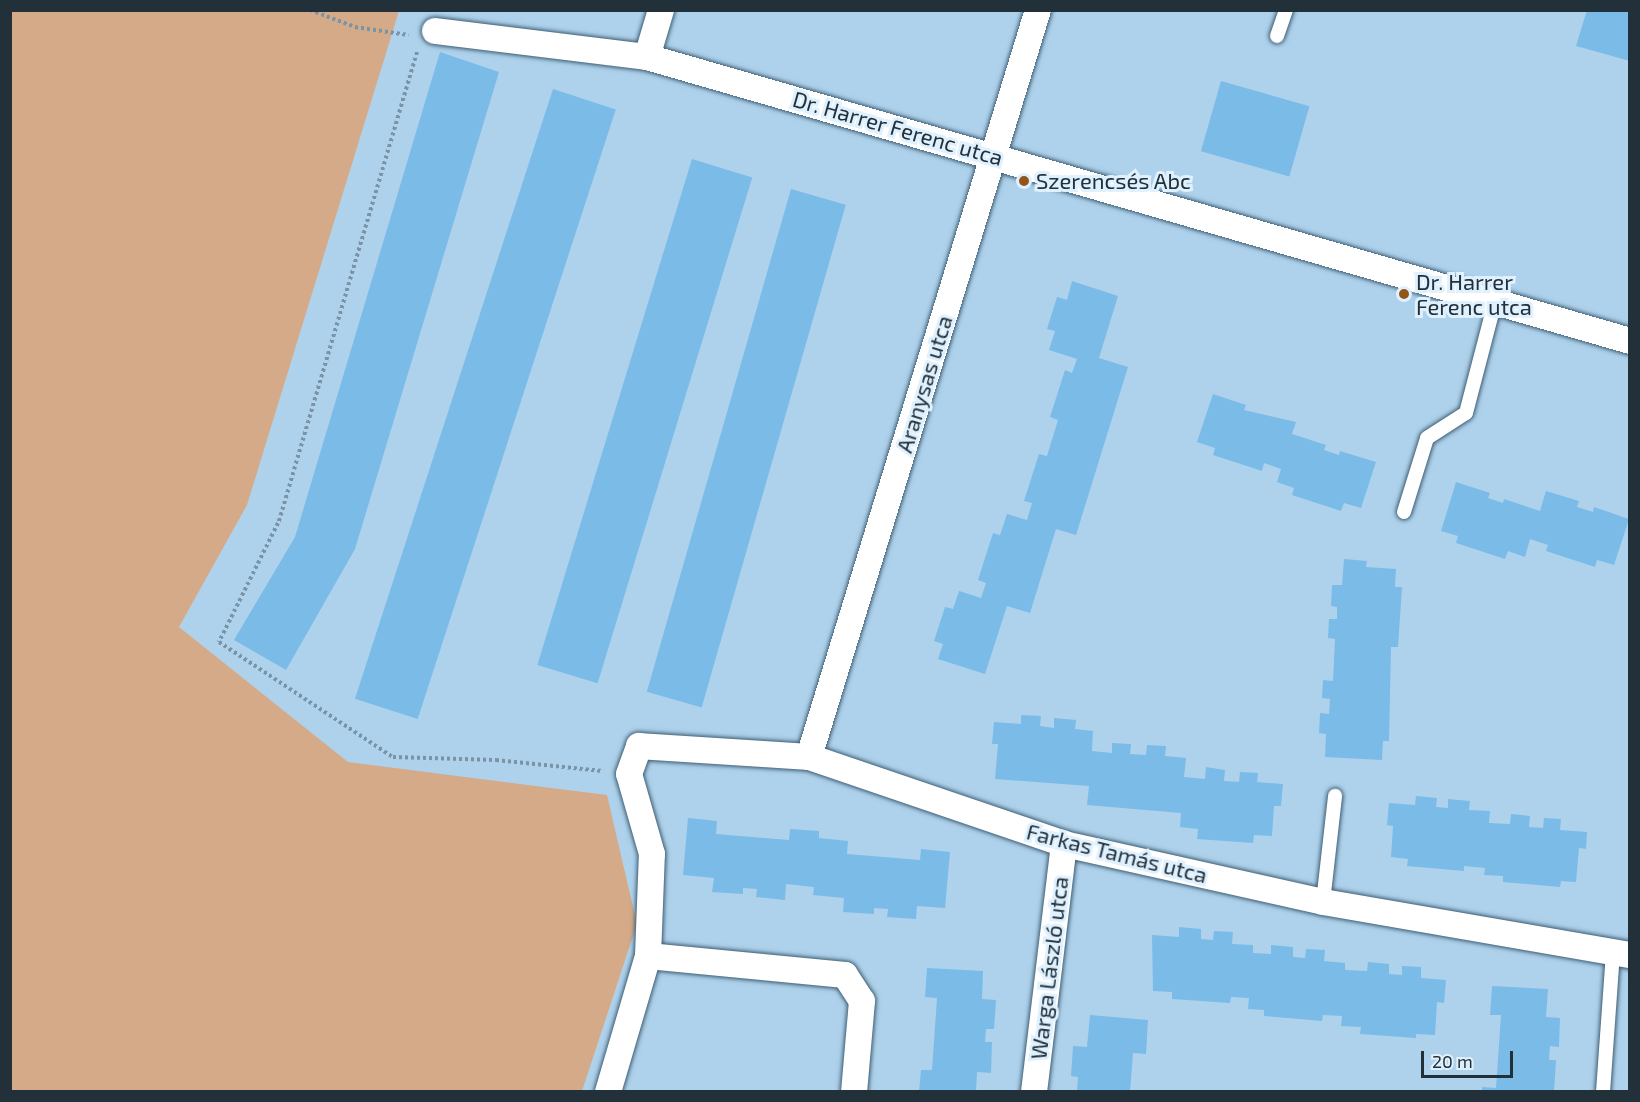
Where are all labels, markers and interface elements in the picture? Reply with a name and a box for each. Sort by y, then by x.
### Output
street label: Dr. Harrer Ferenc utca [790,85,1006,171]
place label: Szerencsés Abc [1036,168,1191,194]
marker: Szerencsés Abc [1017,174,1031,188]
place label: Dr. Harrer Ferenc utca [1416,268,1532,320]
marker: Dr. Harrer Ferenc utca [1397,287,1411,301]
street label: Aranysas utca [891,312,957,456]
street label: Farkas Tamás utca [1024,818,1210,888]
street label: Warga László utca [1025,875,1073,1061]
scale bar [1424,1039,1516,1077]
text: 20 m [1432,1050,1473,1072]

